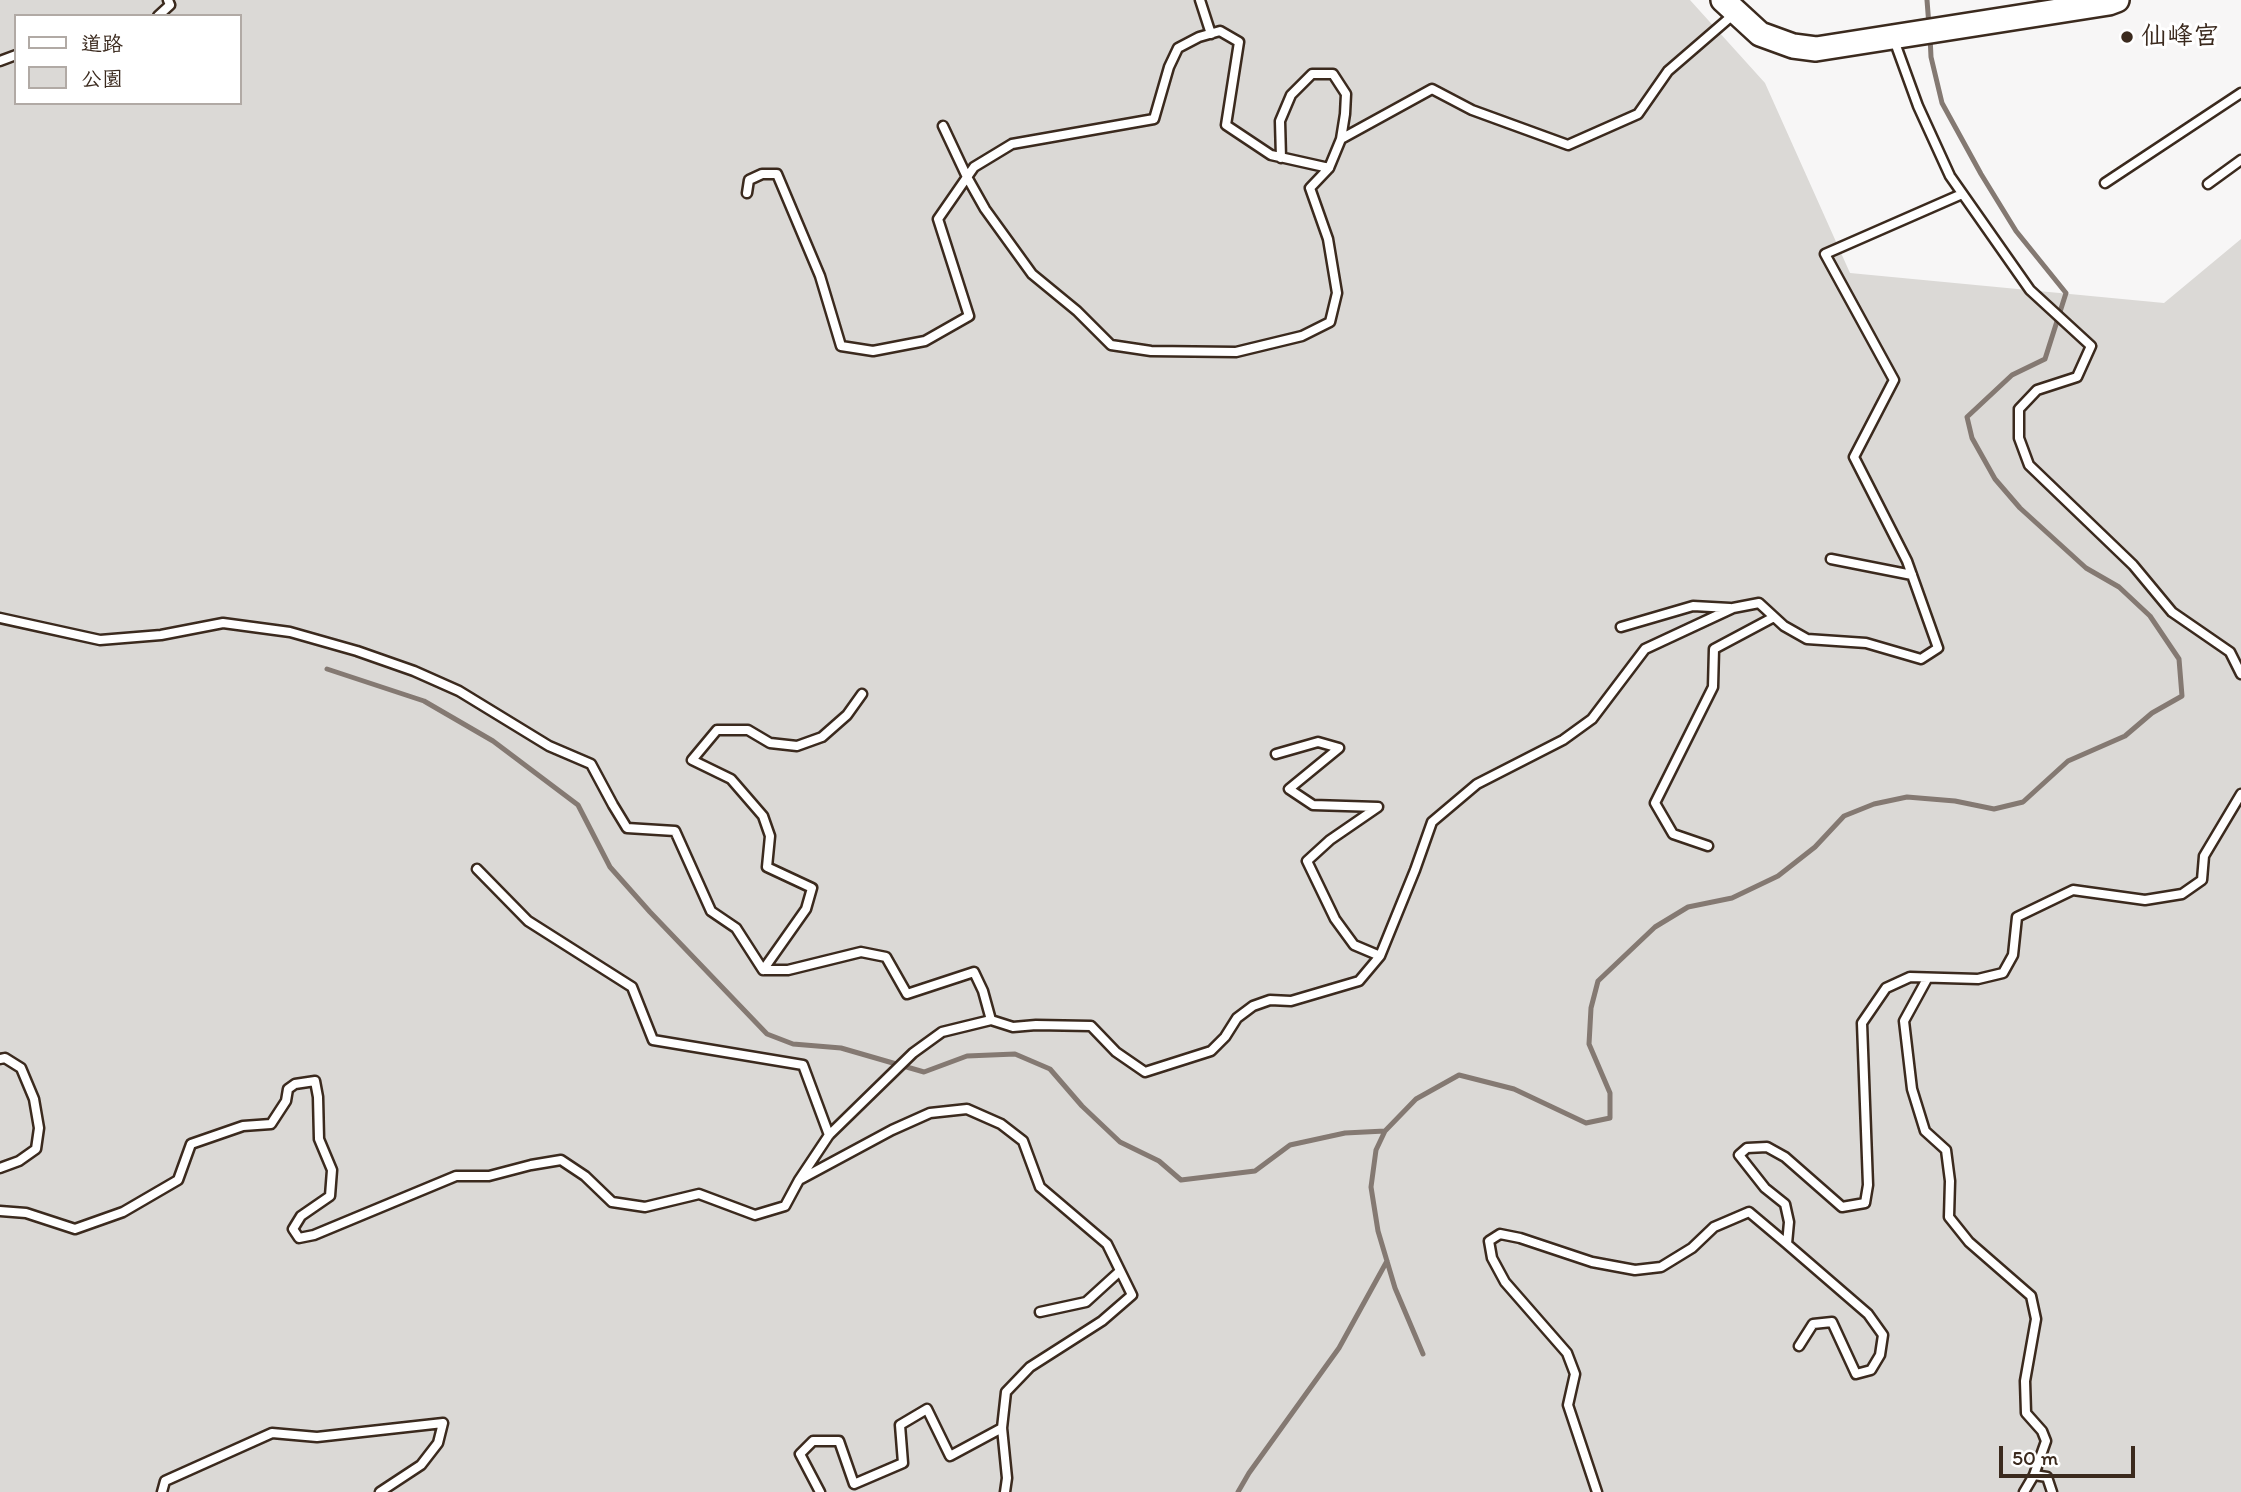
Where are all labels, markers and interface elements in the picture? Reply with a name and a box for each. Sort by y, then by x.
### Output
legend [14,14,242,105]
place label: 仙峰宮 [2141,21,2219,53]
marker: 仙峰宮 [2119,29,2135,45]
text: 道路 [81,31,123,56]
text: 公園 [81,66,123,91]
scale bar [2003,1432,2140,1476]
text: 50 m [2012,1445,2058,1470]

